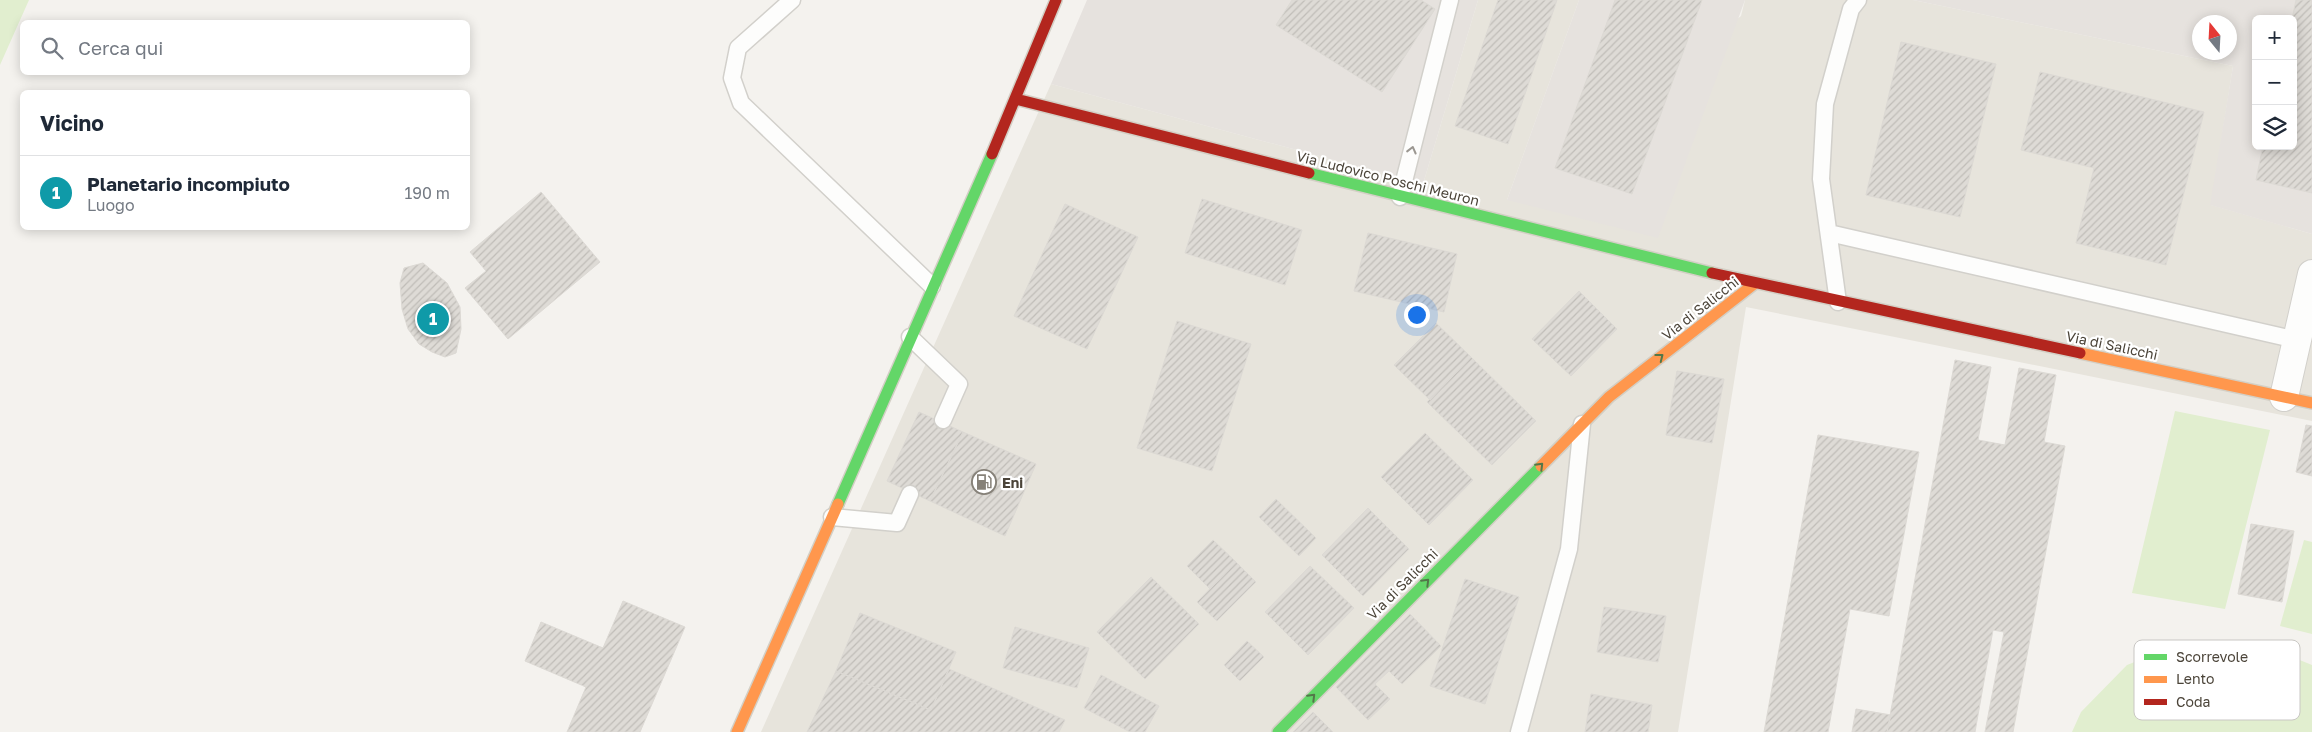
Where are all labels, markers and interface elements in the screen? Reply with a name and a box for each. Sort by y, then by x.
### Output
north arrow [2192,15,2237,60]
map controls [2252,15,2297,150]
button: + [2252,15,2297,60]
search box [20,20,470,75]
icon: search [38,34,66,62]
text: Cerca qui [78,36,163,59]
button: − [2252,60,2297,105]
button: layers [2252,105,2297,150]
text: Vicino [40,110,104,136]
one-way arrow [1406,145,1417,154]
street label: Via Ludovico Poschi Meuron [1295,147,1481,209]
text: Planetario incompiuto [87,172,290,195]
text: 1 [52,183,60,203]
text: 190 m [404,183,450,203]
text: Luogo [87,195,135,215]
street label: Via di Salicchi [1658,273,1742,343]
pin: 1 [417,300,449,338]
your location [1404,302,1430,328]
street label: Via di Salicchi [2065,327,2159,363]
one-way arrow [1654,354,1664,363]
one-way arrow [1535,463,1544,472]
fuel station icon: Eni [971,469,997,495]
place label: Eni [1002,474,1023,491]
street label: Via di Salicchi [1363,545,1441,623]
one-way arrow [1420,579,1429,588]
legend [2134,640,2300,720]
text: Scorrevole [2176,648,2248,665]
text: Lento [2176,670,2214,687]
text: Coda [2176,693,2210,710]
one-way arrow [1306,694,1315,703]

